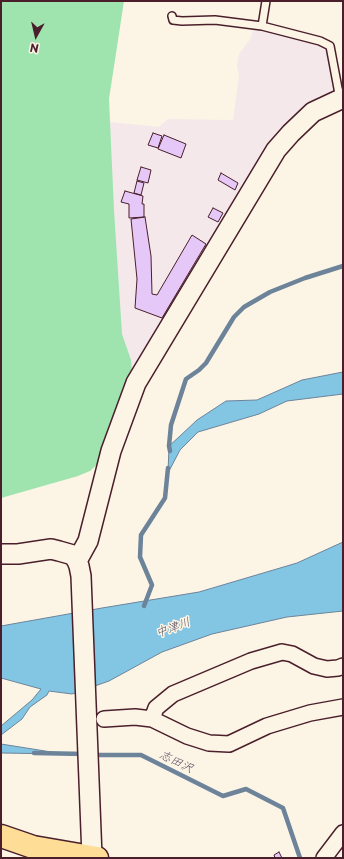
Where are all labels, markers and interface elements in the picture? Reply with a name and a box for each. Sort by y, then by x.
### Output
north arrow [16,16,56,56]
text: N [29,39,40,57]
water label: 中津川 [154,615,192,641]
water label: 志田沢 [157,748,195,776]

